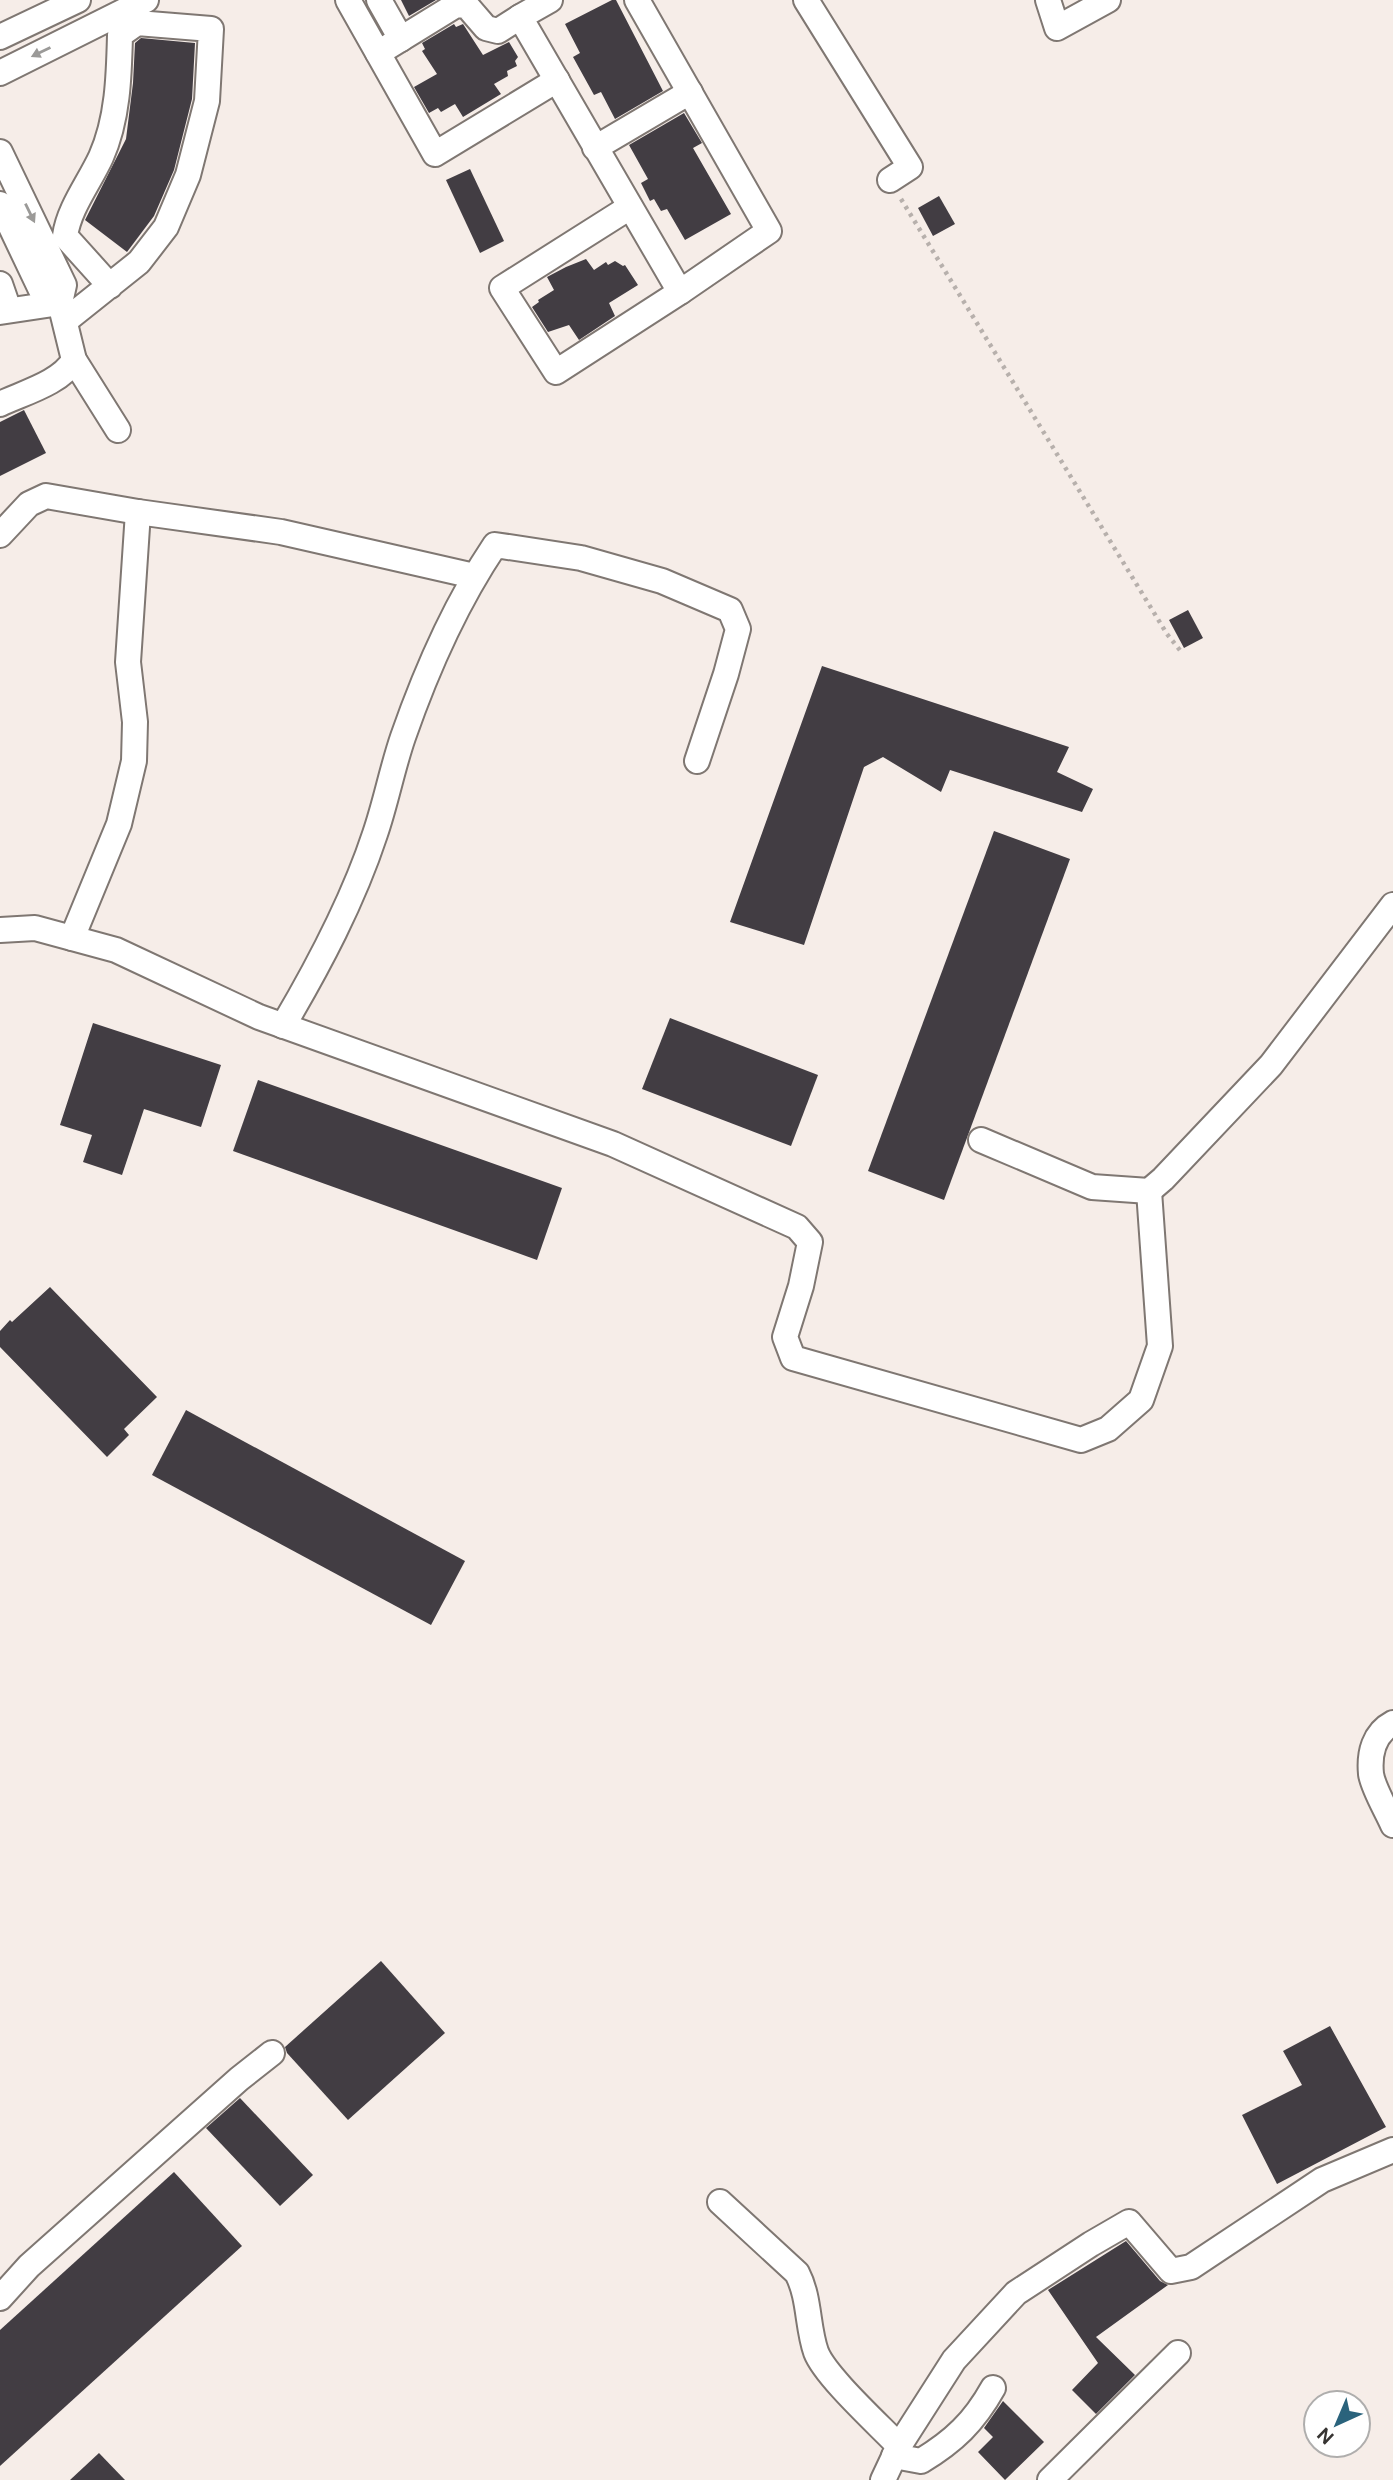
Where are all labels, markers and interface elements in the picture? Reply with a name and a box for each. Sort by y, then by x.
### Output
one-way arrow [31,47,51,58]
one-way arrow [24,203,36,223]
north arrow [1302,2389,1372,2459]
text: N [1312,2422,1339,2450]

